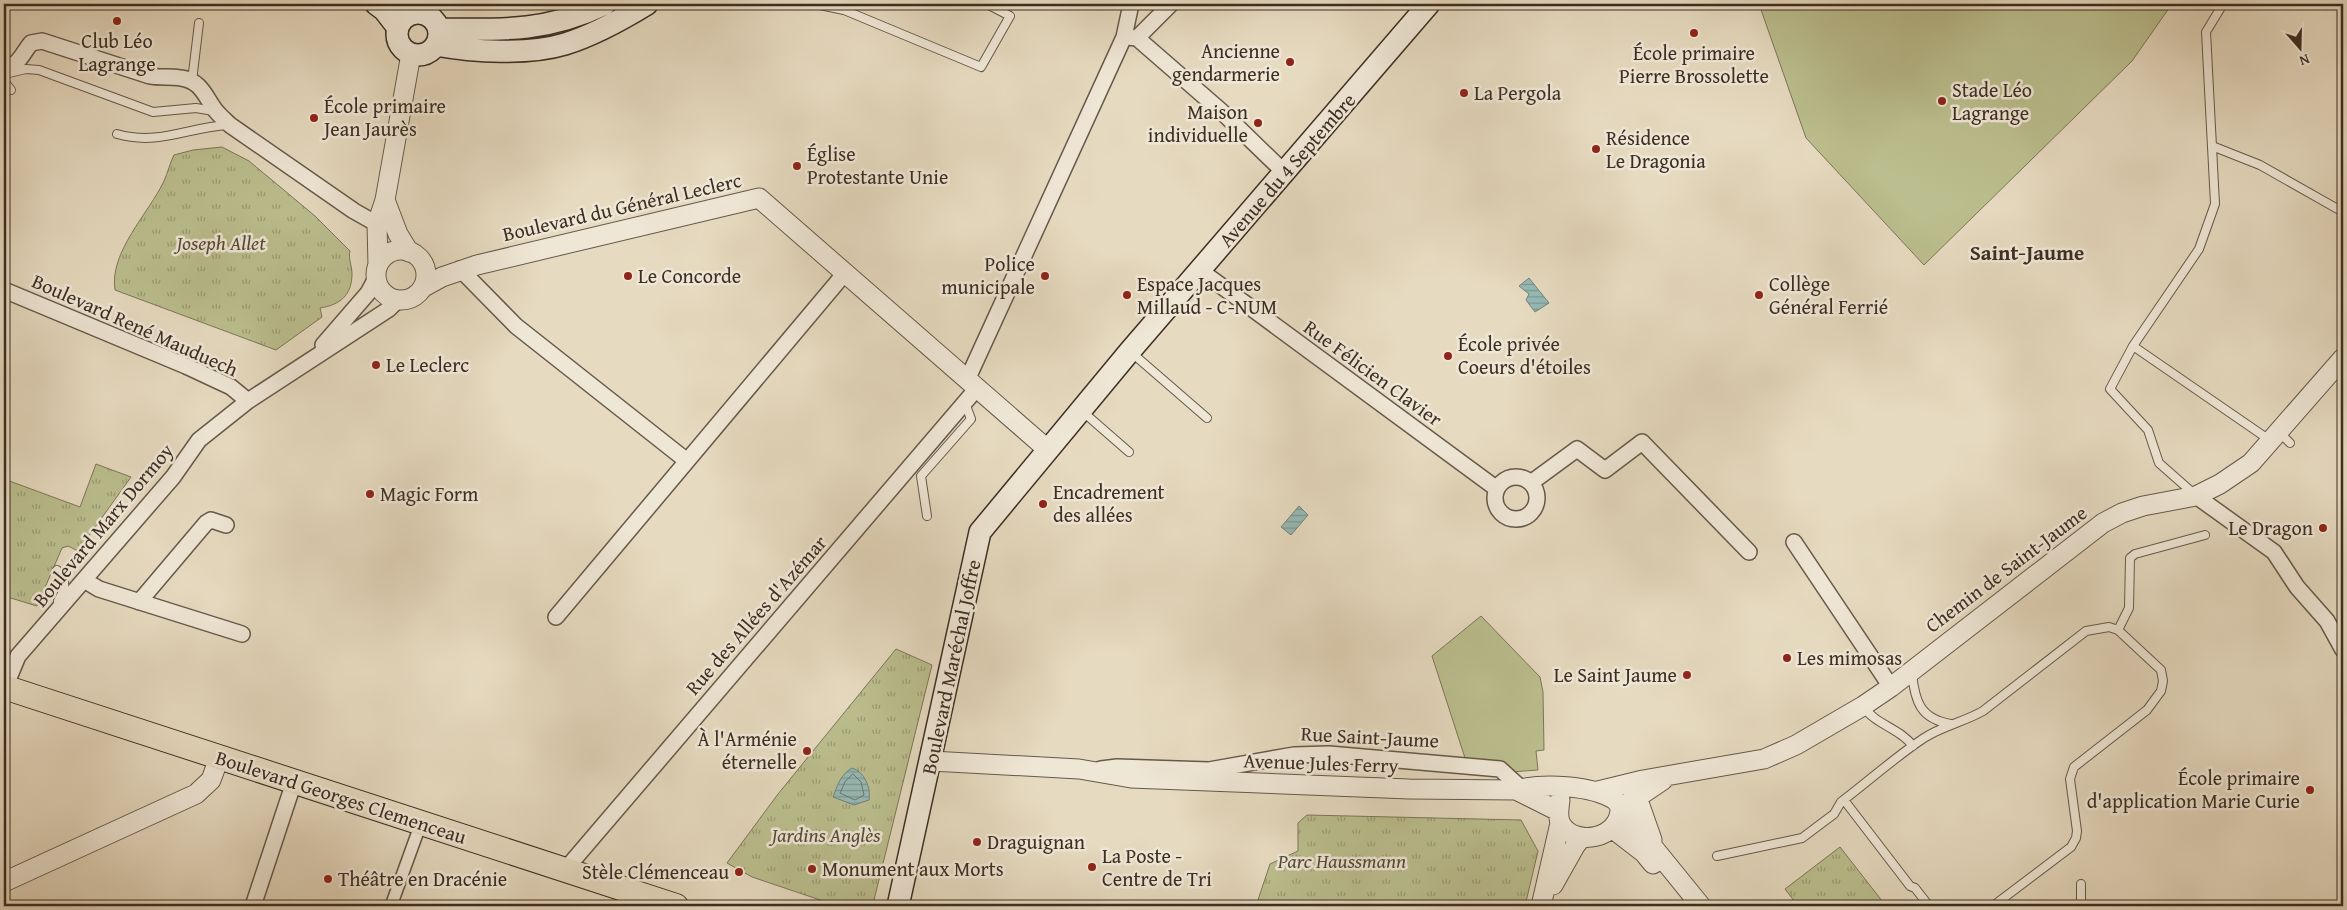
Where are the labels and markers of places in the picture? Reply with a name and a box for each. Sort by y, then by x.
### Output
marker: Club Léo Lagrange [111,15,123,27]
place label: Club Léo Lagrange [78,26,156,78]
marker: École primaire Pierre Brossolette [1688,27,1700,39]
place label: Ancienne gendarmerie [1172,36,1280,88]
place label: École primaire Pierre Brossolette [1619,38,1769,90]
marker: Ancienne gendarmerie [1284,56,1296,68]
place label: Stade Léo Lagrange [1952,75,2032,127]
place label: La Pergola [1474,78,1562,107]
marker: La Pergola [1458,87,1470,99]
place label: École primaire Jean Jaurès [321,91,446,143]
marker: Stade Léo Lagrange [1936,95,1948,107]
place label: Maison individuelle [1148,97,1248,149]
marker: École primaire Jean Jaurès [308,112,320,124]
marker: Maison individuelle [1252,117,1264,129]
place label: Résidence Le Dragonia [1606,123,1706,175]
place label: Église Protestante Unie [807,139,948,191]
marker: Résidence Le Dragonia [1590,143,1602,155]
marker: Église Protestante Unie [791,160,803,172]
place label: Police municipale [941,249,1035,301]
place label: Le Concorde [638,261,741,290]
place label: Espace Jacques Millaud - C-NUM [1137,269,1277,321]
place label: Collège Général Ferrié [1769,269,1888,321]
marker: Le Concorde [622,270,634,282]
marker: Police municipale [1039,270,1051,282]
marker: Espace Jacques Millaud - C-NUM [1121,289,1133,301]
marker: Collège Général Ferrié [1753,289,1765,301]
place label: École privée Coeurs d'étoiles [1458,329,1591,381]
place label: Le Leclerc [386,350,469,379]
marker: École privée Coeurs d'étoiles [1442,350,1454,362]
marker: Le Leclerc [370,359,382,371]
place label: Encadrement des allées [1053,477,1165,529]
place label: Magic Form [380,479,479,508]
marker: Magic Form [364,488,376,500]
marker: Encadrement des allées [1037,498,1049,510]
place label: Le Dragon [2228,513,2313,542]
marker: Le Dragon [2317,522,2329,534]
place label: Les mimosas [1797,643,1902,672]
marker: Les mimosas [1781,652,1793,664]
place label: Le Saint Jaume [1554,660,1677,689]
marker: Le Saint Jaume [1681,669,1693,681]
place label: À l'Arménie éternelle [697,724,797,776]
marker: À l'Arménie éternelle [801,745,813,757]
place label: École primaire d'application Marie Curie [2087,763,2300,815]
marker: École primaire d'application Marie Curie [2304,784,2316,796]
place label: Draguignan [987,827,1085,856]
marker: Draguignan [971,836,983,848]
place label: La Poste - Centre de Tri [1102,841,1212,893]
place label: Monument aux Morts [822,854,1004,883]
place label: Stèle Clémenceau [582,857,729,886]
marker: La Poste - Centre de Tri [1086,861,1098,873]
marker: Monument aux Morts [806,863,818,875]
place label: Théâtre en Dracénie [338,864,507,893]
marker: Stèle Clémenceau [733,866,745,878]
marker: Théâtre en Dracénie [322,873,334,885]

